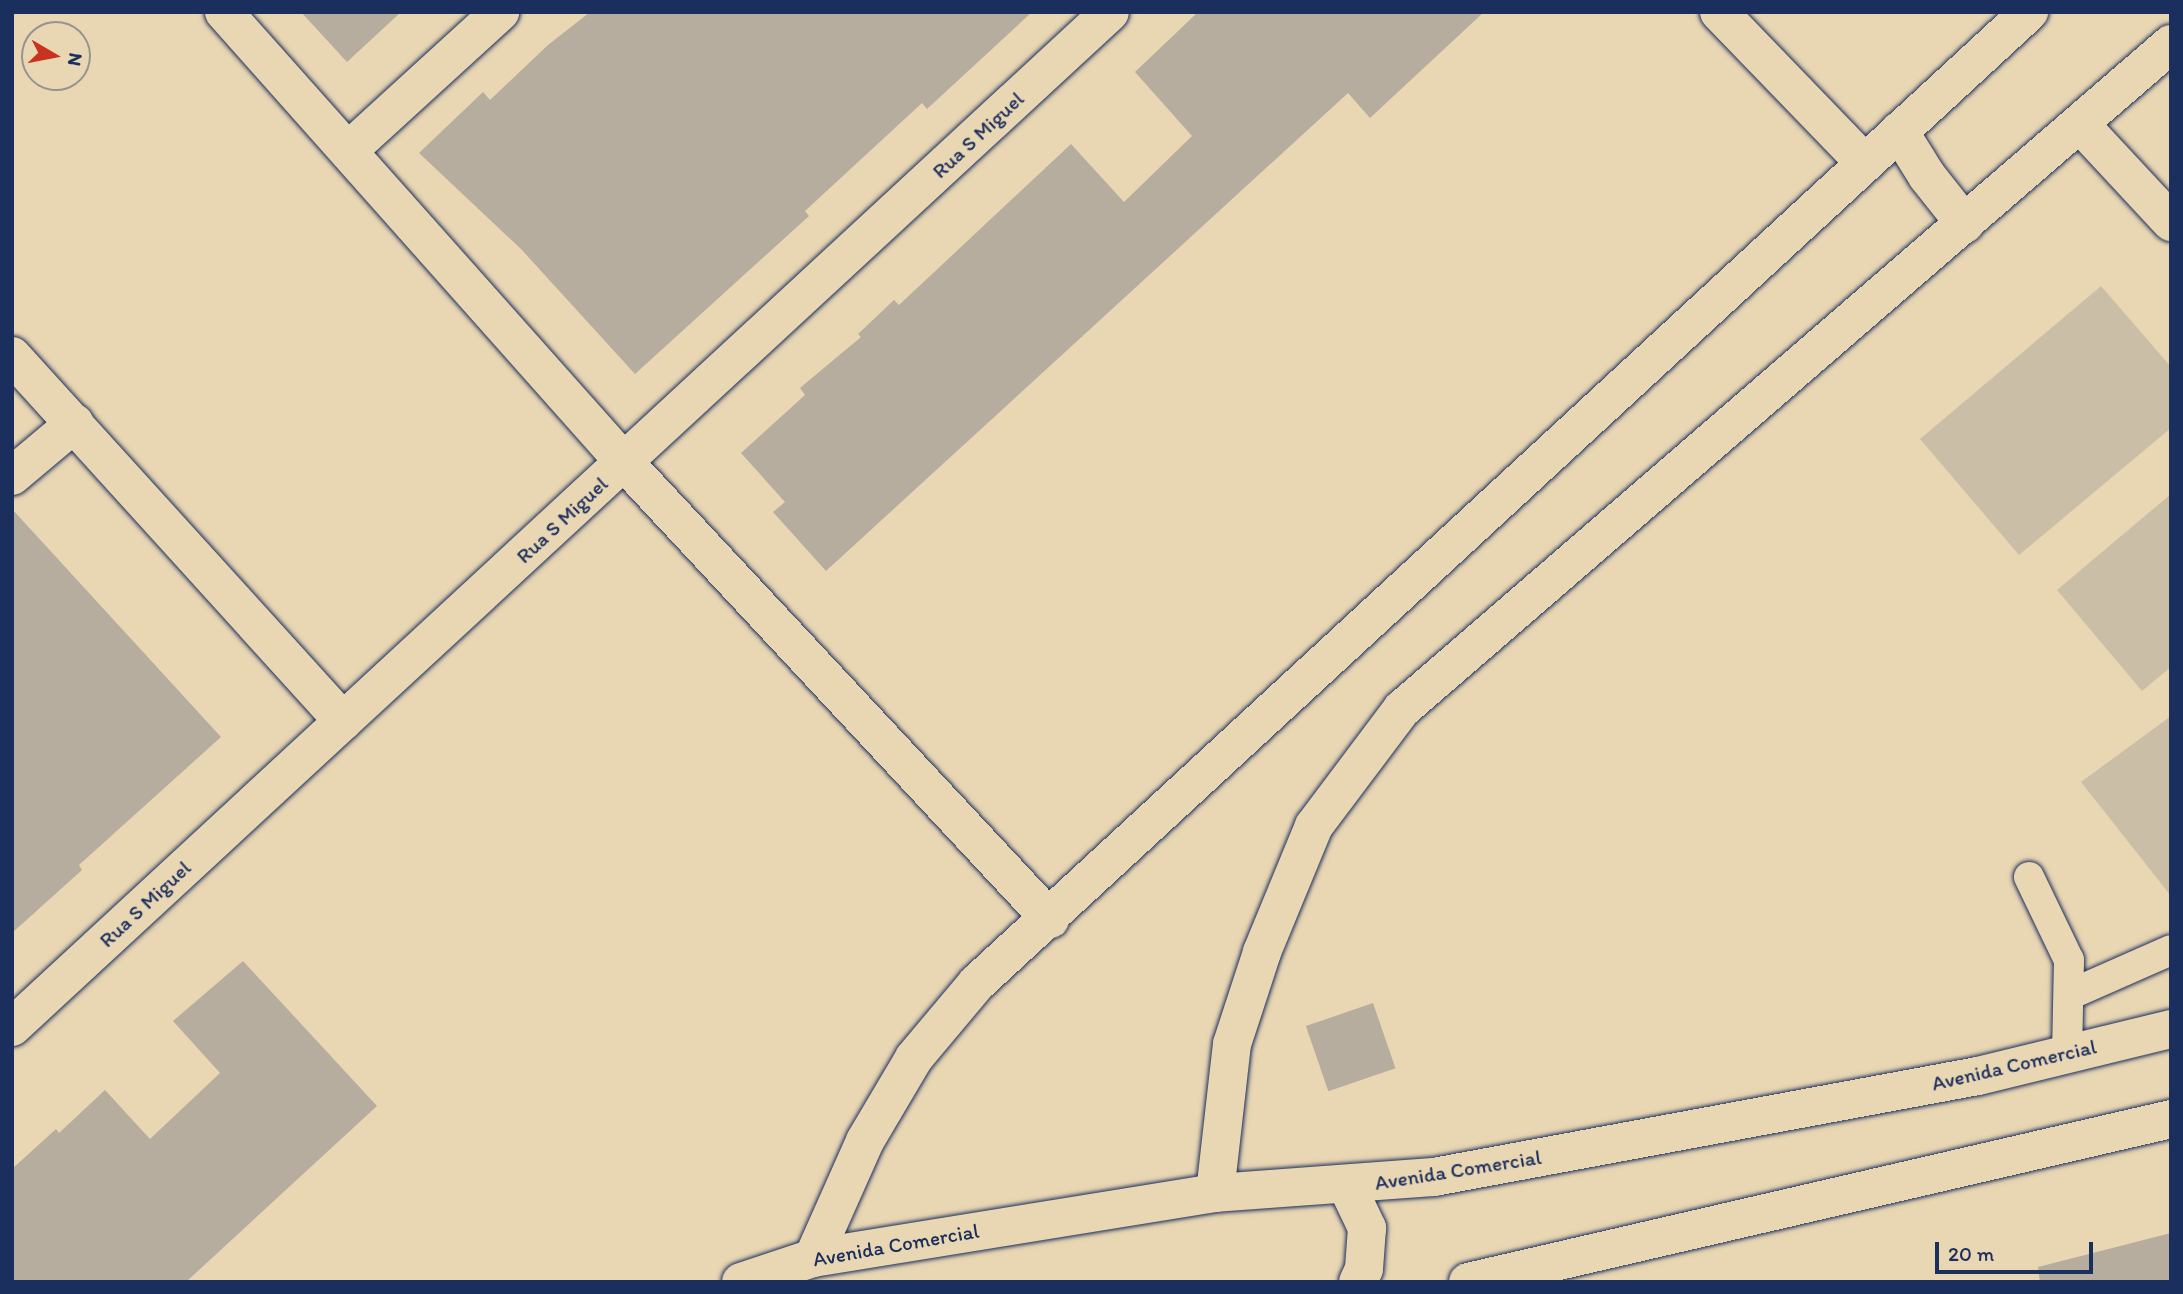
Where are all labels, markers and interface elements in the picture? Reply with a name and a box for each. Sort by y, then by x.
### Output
north arrow [21,21,91,91]
text: N [63,51,88,68]
street label: Rua S Miguel [927,86,1029,184]
street label: Rua S Miguel [511,471,613,569]
street label: Rua S Miguel [94,855,196,953]
street label: Avenida Comercial [1929,1034,2099,1096]
street label: Avenida Comercial [1373,1144,1543,1196]
street label: Avenida Comercial [811,1218,981,1272]
scale bar [1938,1228,2096,1272]
text: 20 m [1948,1241,1994,1266]

